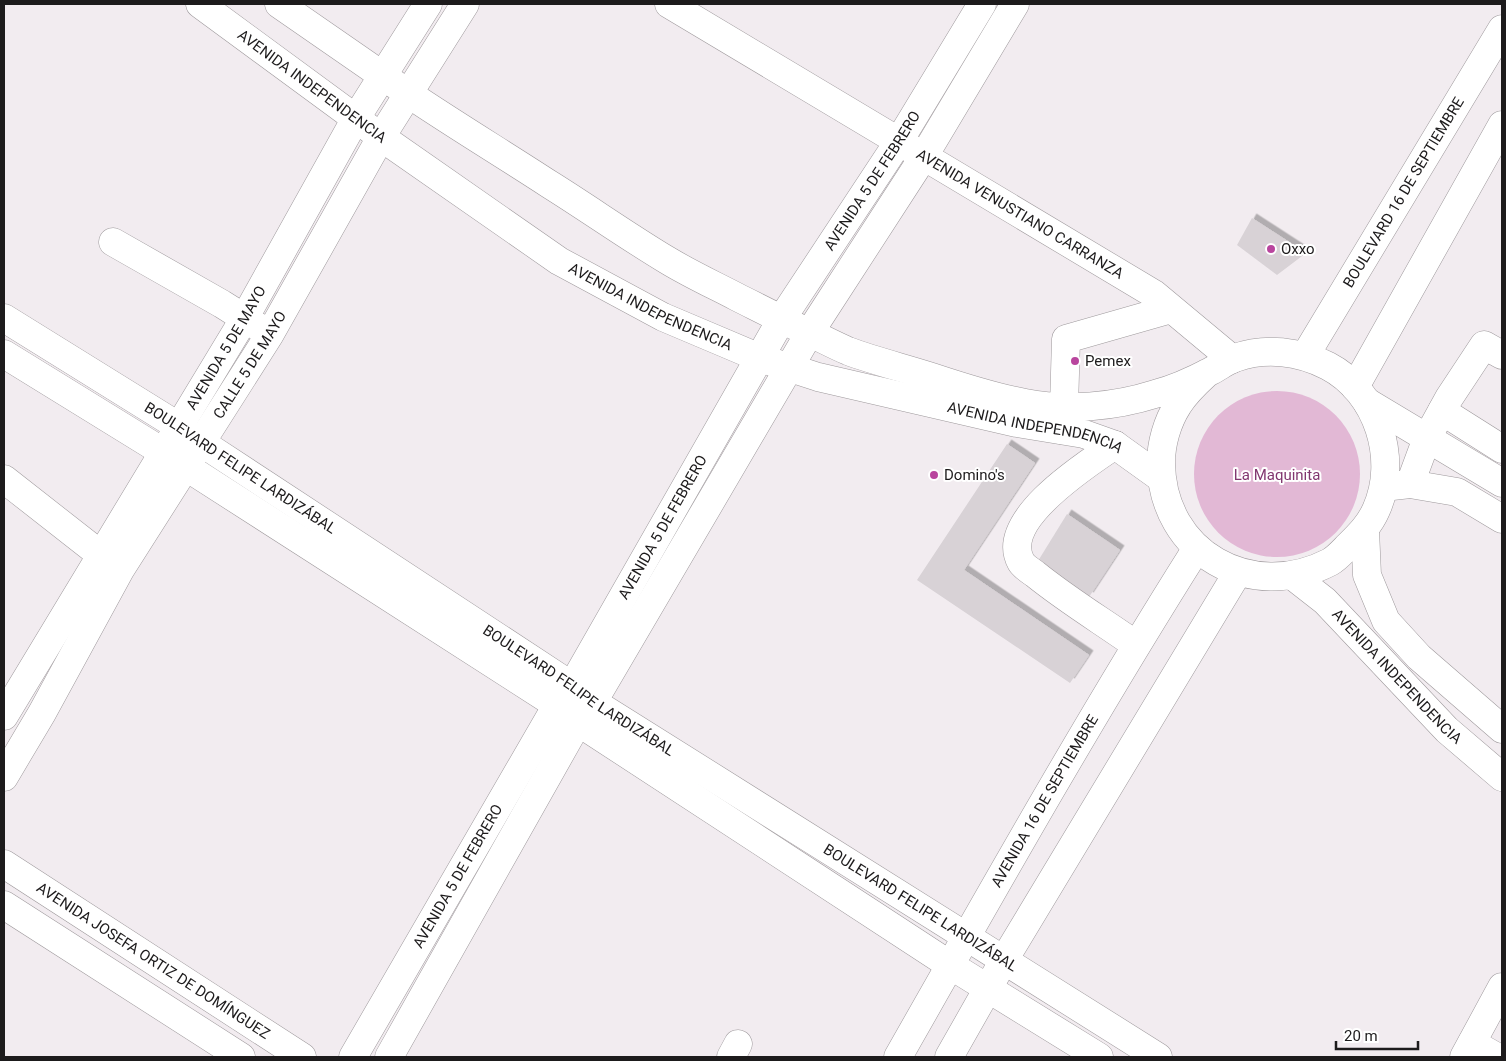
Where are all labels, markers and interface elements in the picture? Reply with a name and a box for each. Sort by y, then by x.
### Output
street label: AVENIDA INDEPENDENCIA [234,26,390,147]
street label: BOULEVARD 16 DE SEPTIEMBRE [1339,93,1468,291]
street label: AVENIDA 5 DE FEBRERO [820,108,924,254]
street label: AVENIDA VENUSTIANO CARRANZA [913,145,1127,283]
place label: Oxxo [1281,240,1315,258]
marker: Oxxo [1265,243,1277,255]
street label: AVENIDA INDEPENDENCIA [566,259,735,354]
street label: AVENIDA 5 DE MAYO [182,283,270,413]
street label: CALLE 5 DE MAYO [209,308,290,422]
place label: Pemex [1085,352,1131,370]
marker: Pemex [1069,355,1081,367]
street label: BOULEVARD FELIPE LARDIZÁBAL [141,398,340,538]
street label: AVENIDA INDEPENDENCIA [946,398,1127,457]
street label: AVENIDA 5 DE FEBRERO [614,452,711,602]
place label: Domino's [944,466,1005,484]
park label: La Maquinita [1234,466,1320,484]
marker: Domino's [928,469,940,481]
street label: AVENIDA INDEPENDENCIA [1328,605,1466,748]
street label: BOULEVARD FELIPE LARDIZÁBAL [479,621,678,760]
street label: AVENIDA 16 DE SEPTIEMBRE [987,711,1102,891]
street label: AVENIDA 5 DE FEBRERO [409,801,506,951]
street label: BOULEVARD FELIPE LARDIZÁBAL [820,840,1021,975]
street label: AVENIDA JOSEFA ORTIZ DE DOMÍNGUEZ [33,879,273,1043]
scale bar [1336,1018,1418,1050]
text: 20 m [1344,1027,1378,1045]

